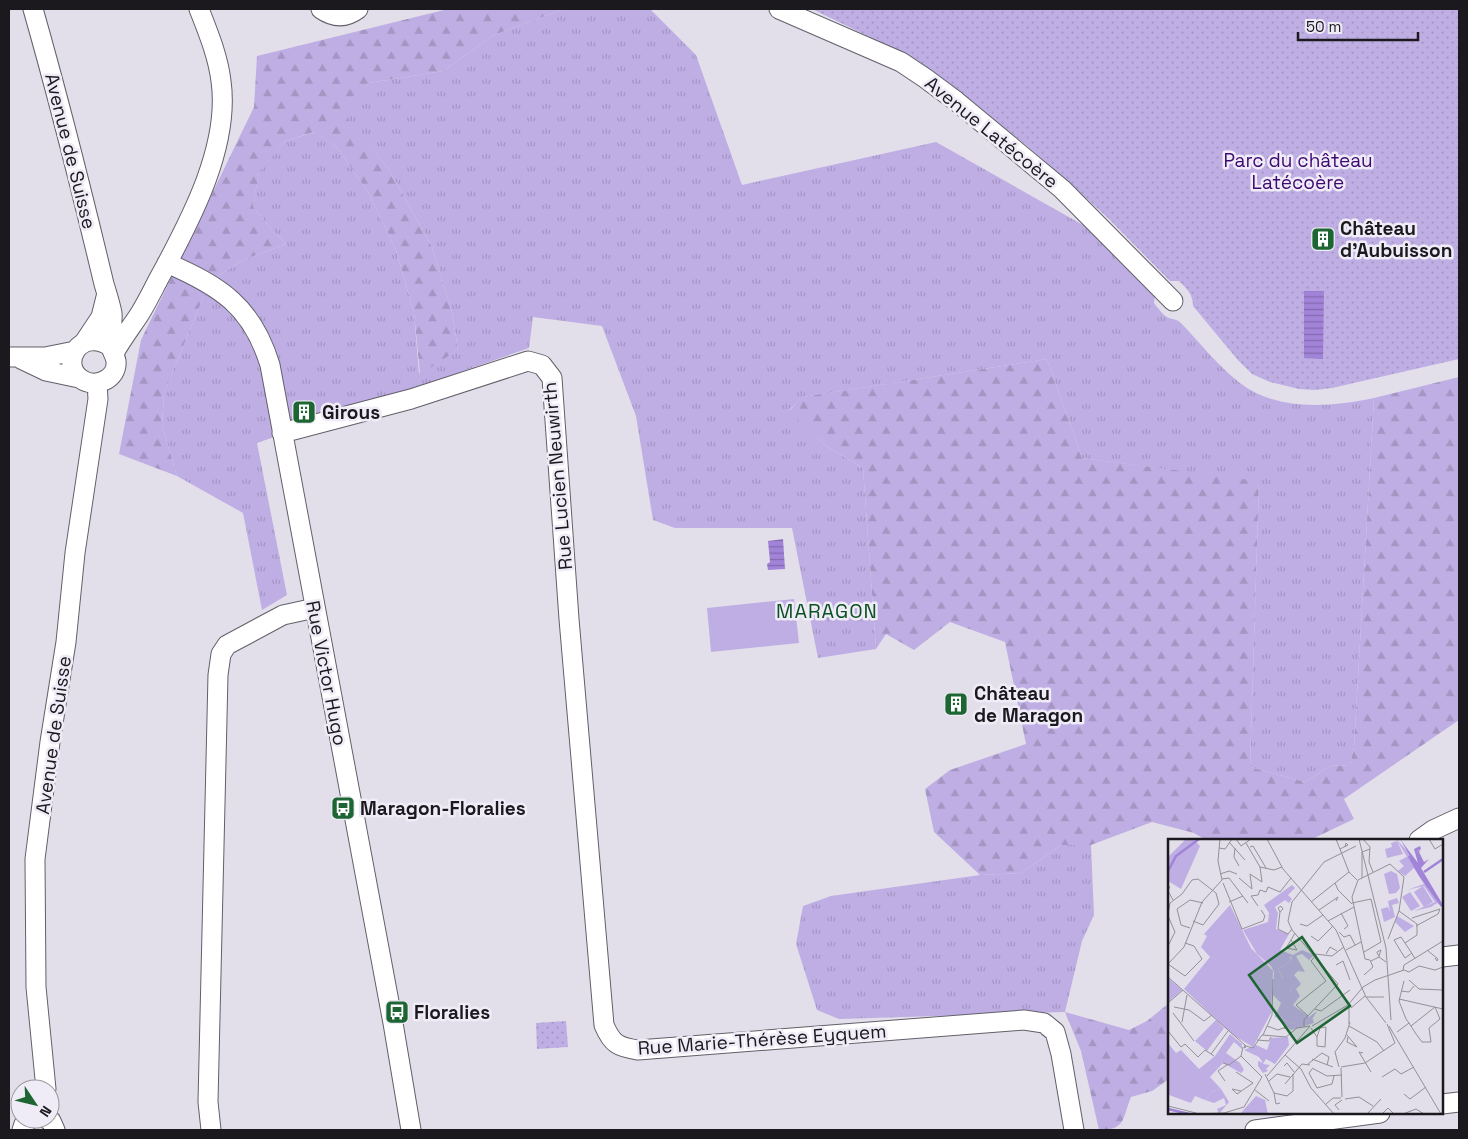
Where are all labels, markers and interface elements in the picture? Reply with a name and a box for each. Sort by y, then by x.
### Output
scale bar [1298,10,1418,42]
text: 50 m [1306,17,1341,36]
street label: Avenue de Suisse [39,71,102,232]
street label: Avenue Latécoère [920,71,1064,194]
park label: Parc du château Latécoère [1223,148,1373,195]
place label: Château d'Aubuisson [1340,216,1452,263]
building icon: Château d'Aubuisson [1310,226,1336,252]
street label: Rue Lucien Neuwirth [537,381,578,571]
building icon: Girous [291,399,317,425]
place label: Girous [322,400,380,425]
street label: Rue Victor Hugo [300,598,353,748]
district label: MARAGON [776,598,878,624]
street label: Avenue de Suisse [30,654,77,816]
place label: Château de Maragon [974,681,1083,728]
building icon: Château de Maragon [943,691,969,717]
bus stop icon: Maragon-Floralies [330,795,356,821]
place label: Maragon-Floralies [360,796,526,821]
inset map [1168,839,1443,1114]
bus stop icon: Floralies [384,999,410,1025]
place label: Floralies [414,1000,490,1025]
street label: Rue Marie-Thérèse Eyquem [637,1018,887,1061]
north arrow [10,1079,60,1129]
text: N [36,1102,56,1120]

